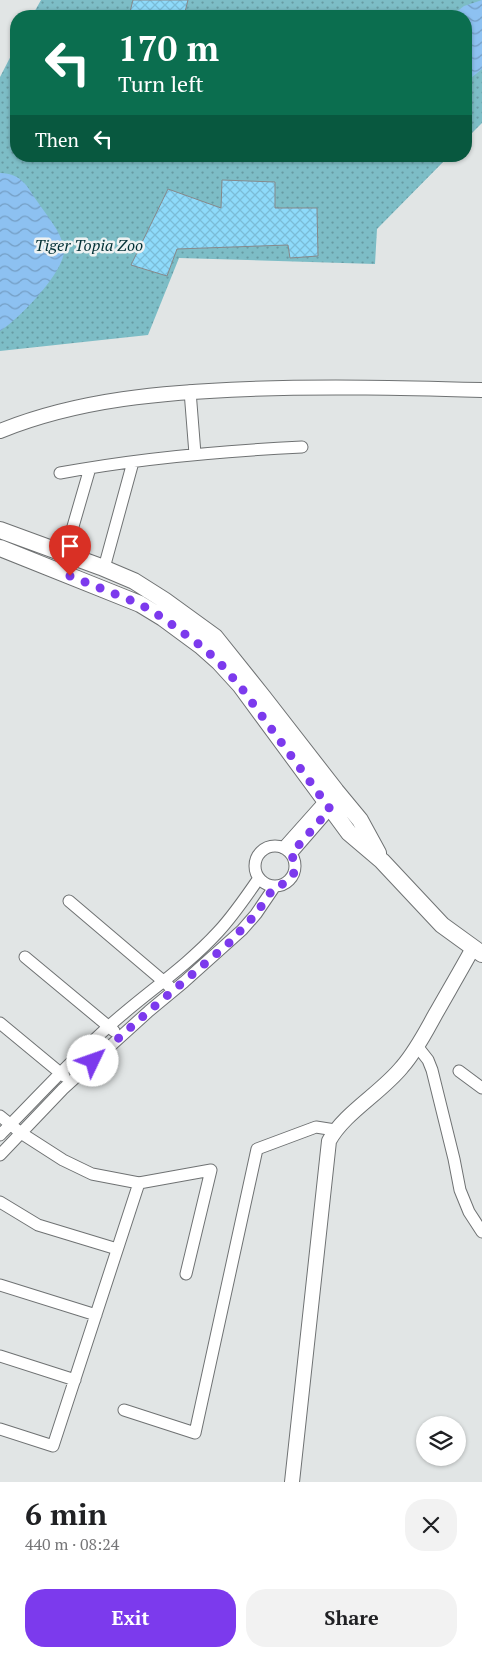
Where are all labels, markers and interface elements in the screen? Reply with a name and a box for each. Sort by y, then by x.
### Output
text: 170 m [118,25,219,71]
icon: left [35,30,100,95]
text: Turn left [118,69,204,98]
icon: left [89,125,117,153]
text: Then [35,127,79,152]
park label: Tiger Topia Zoo [35,234,143,256]
pin [49,525,91,576]
icon: arrive [56,532,84,560]
position arrow [66,1034,118,1086]
map controls [416,1416,466,1466]
button: layers [416,1416,466,1466]
text: 6 min [25,1494,107,1534]
button: close [405,1499,457,1551]
text: 440 m · 08:24 [25,1533,119,1555]
button: Exit [25,1589,236,1647]
button: Share [246,1589,457,1647]

